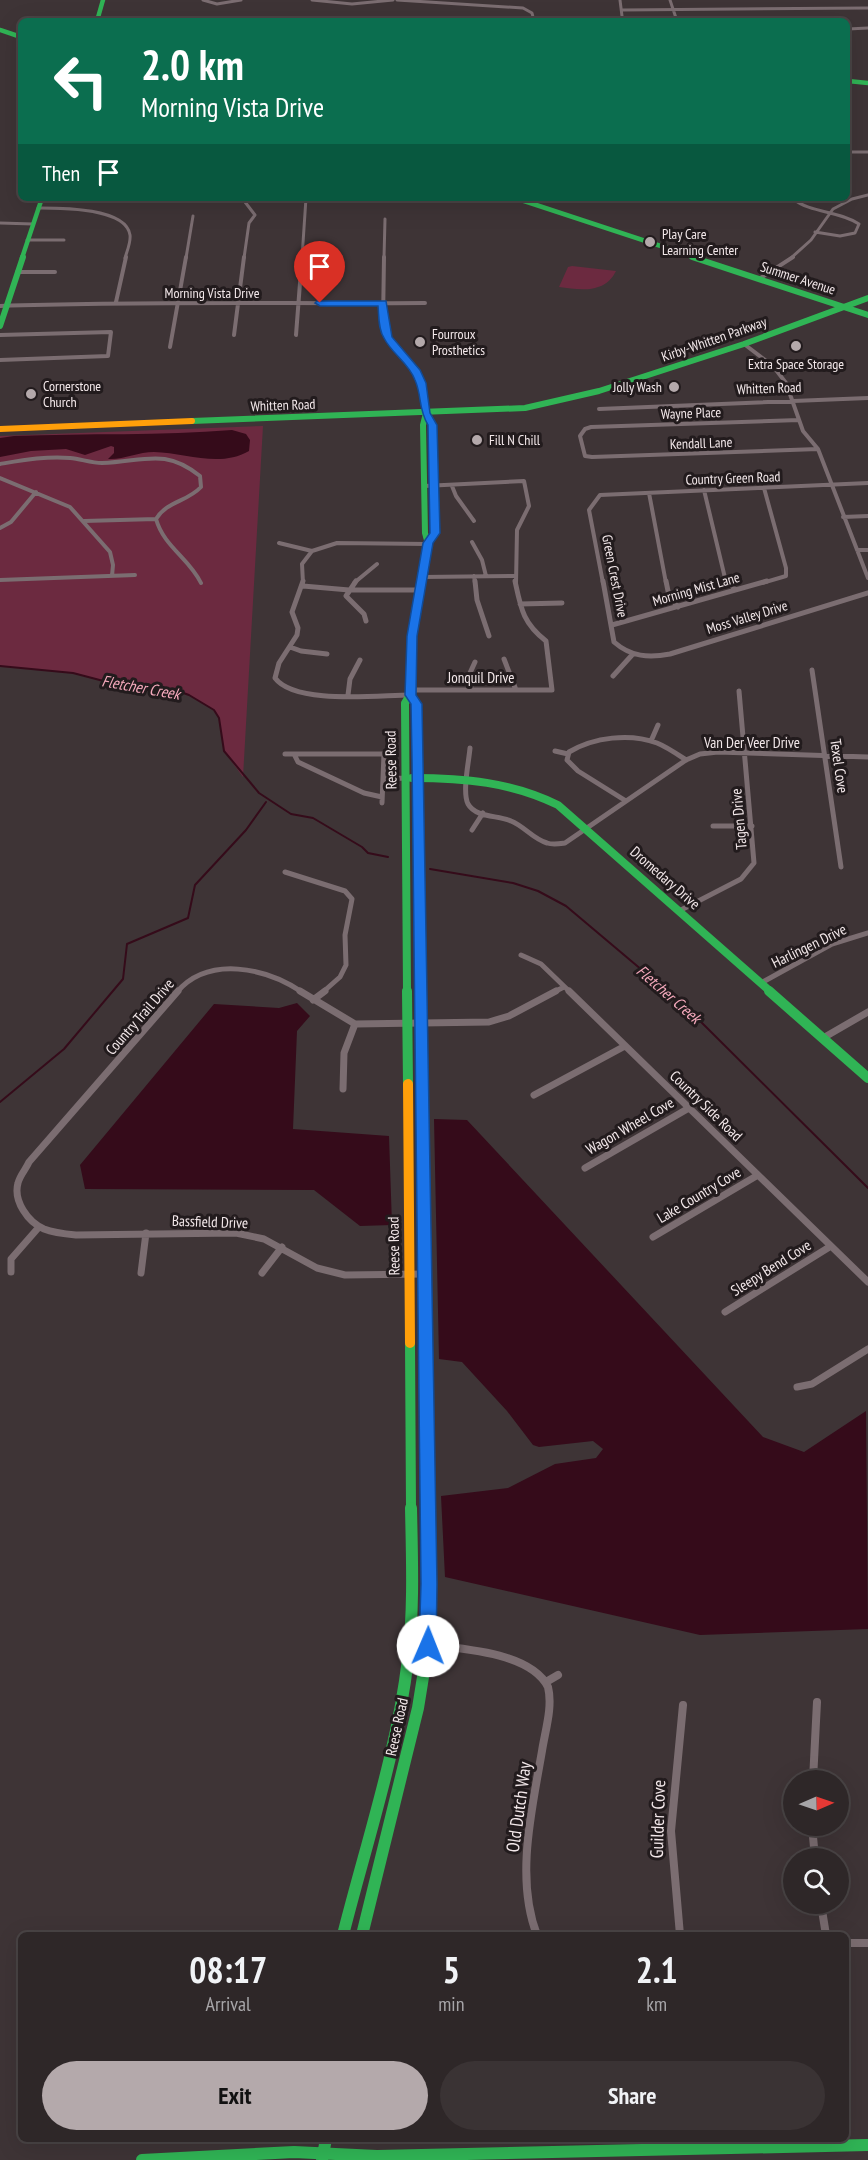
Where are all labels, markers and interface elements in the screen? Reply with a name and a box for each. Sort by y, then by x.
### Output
text: 2.0 km [141,37,244,92]
icon: left [42,42,120,120]
text: Morning Vista Drive [141,90,324,124]
icon: arrive [92,156,125,189]
text: Then [42,159,80,187]
place label: Play Care Learning Center [662,225,738,259]
marker: Play Care Learning Center [643,235,657,249]
pin [294,241,345,303]
icon: arrive [303,250,336,283]
street label: Summer Avenue [758,257,838,299]
street label: Morning Vista Drive [165,284,260,302]
street label: Kirby-Whitten Parkway [659,312,770,365]
place label: Fourroux Prosthetics [432,325,485,359]
marker: Fourroux Prosthetics [413,335,427,349]
marker: Extra Space Storage [789,339,803,353]
place label: Extra Space Storage [748,355,844,373]
place label: Cornerstone Church [43,377,101,411]
place label: Jolly Wash [612,378,662,396]
street label: Whitten Road [736,378,802,398]
marker: Jolly Wash [667,380,681,394]
marker: Cornerstone Church [24,387,38,401]
street label: Whitten Road [250,395,316,415]
street label: Wayne Place [661,403,722,423]
place label: Fill N Chill [489,431,541,449]
marker: Fill N Chill [470,433,484,447]
street label: Kendall Lane [669,433,733,453]
street label: Country Green Road [685,467,781,489]
street label: Green Crest Drive [598,533,632,619]
street label: Morning Mist Lane [650,568,742,610]
street label: Moss Valley Drive [704,596,790,638]
street label: Jonquil Drive [447,668,514,687]
water label: Fletcher Creek [100,670,183,704]
street label: Reese Road [380,730,401,790]
street label: Van Der Veer Drive [703,733,800,752]
street label: Texel Cove [826,738,853,794]
street label: Tagen Drive [726,788,751,850]
street label: Dromedary Drive [626,842,704,913]
street label: Harlingen Drive [768,919,849,972]
water label: Fletcher Creek [633,960,707,1029]
street label: Country Trail Drive [101,975,178,1059]
street label: Country Side Road [666,1066,747,1145]
street label: Wagon Wheel Cove [582,1093,677,1158]
street label: Lake Country Cove [653,1162,744,1227]
street label: Bassfield Drive [172,1211,249,1232]
street label: Reese Road [383,1216,404,1276]
street label: Sleepy Bend Cove [727,1235,814,1300]
position arrow [396,1614,460,1678]
street label: Reese Road [381,1696,412,1758]
street label: Old Dutch Way [501,1760,536,1854]
north arrow [783,1770,849,1836]
map controls [783,1770,849,1914]
street label: Guilder Cove [645,1779,670,1859]
button: search [783,1848,849,1914]
text: 08:17 [189,1946,267,1993]
text: 5 [443,1946,460,1993]
text: 2.1 [636,1946,678,1993]
text: Arrival [206,1991,251,2017]
text: min [438,1991,464,2017]
text: km [646,1991,667,2017]
button: Exit [42,2061,428,2130]
button: Share [440,2061,825,2130]

